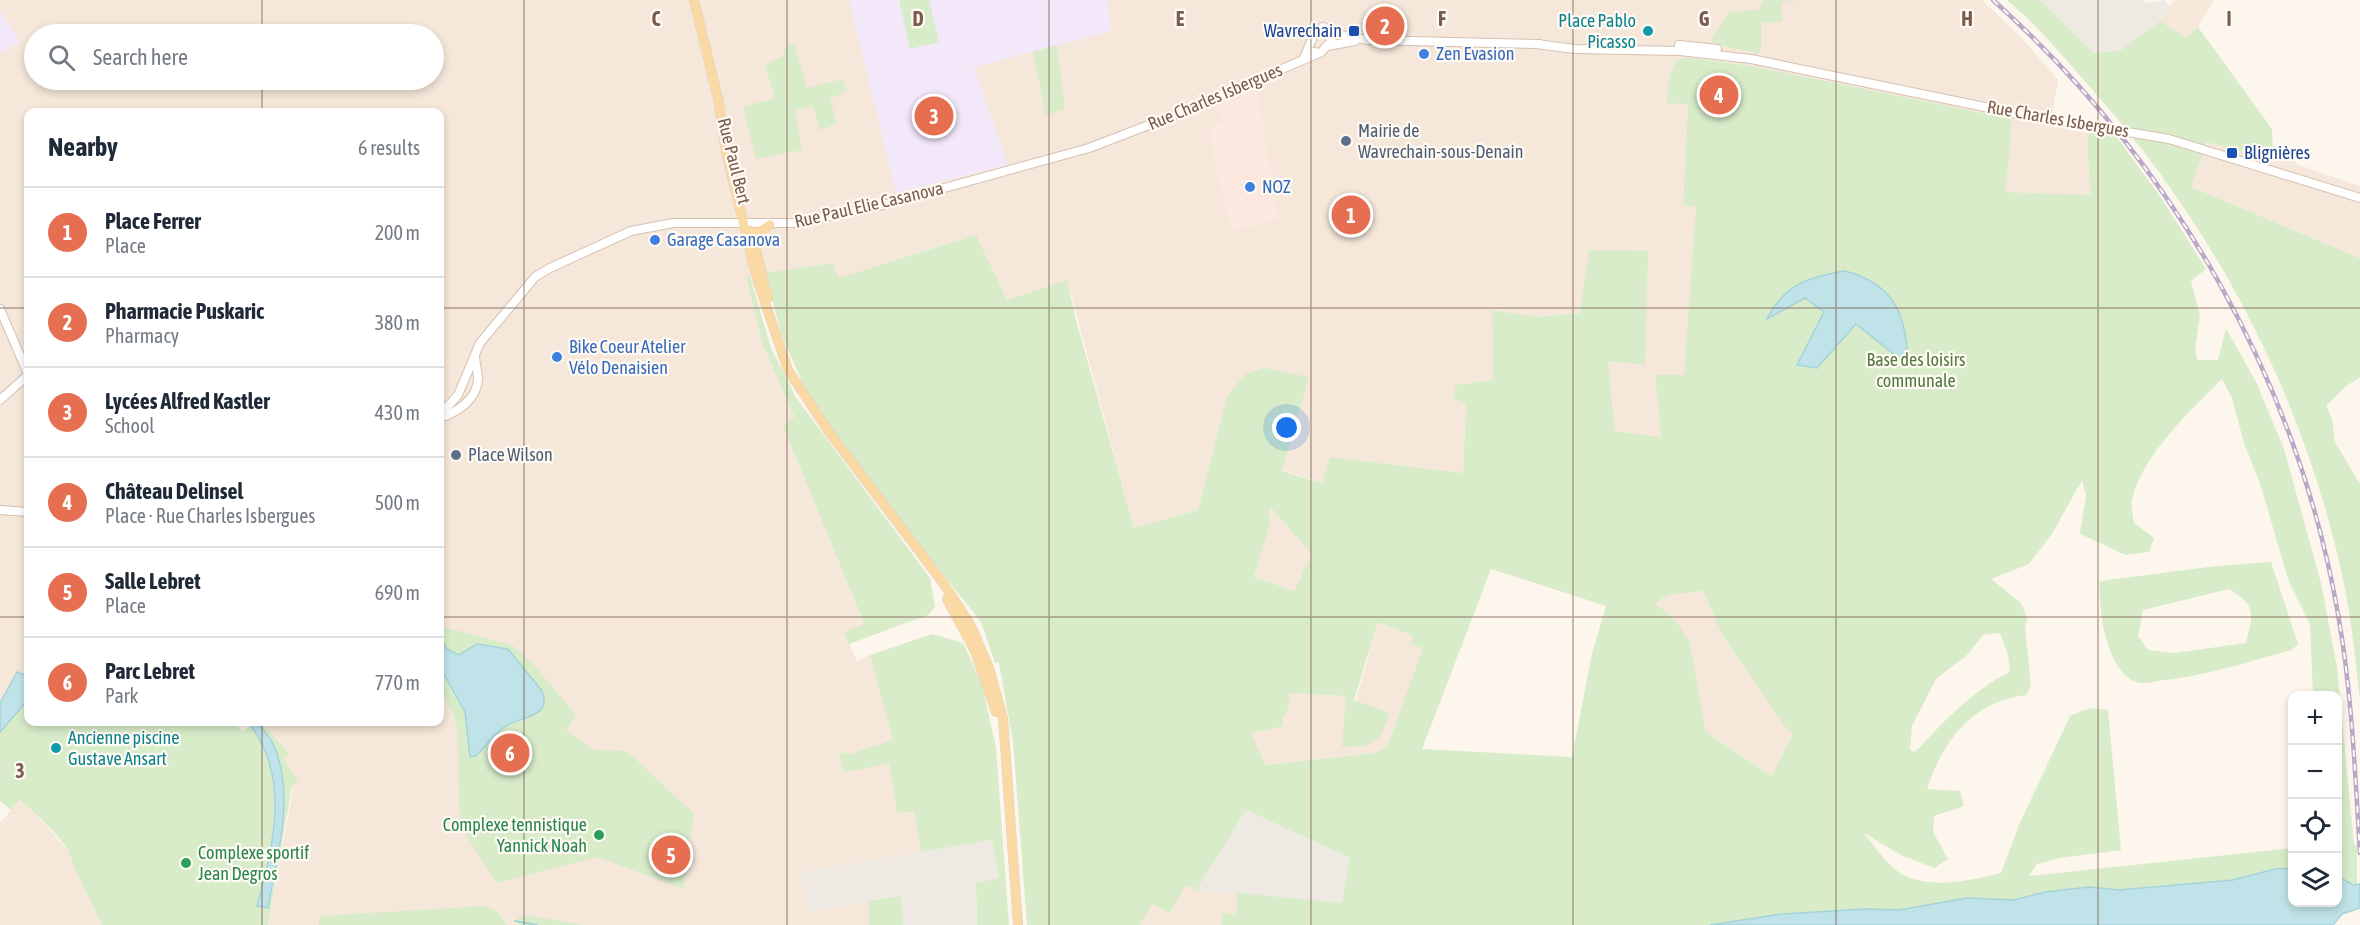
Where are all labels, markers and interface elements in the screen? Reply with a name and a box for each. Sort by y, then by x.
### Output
pin: 2 [1366,3,1404,48]
text: C [652,7,661,30]
text: D [912,7,924,30]
text: E [1176,7,1185,30]
text: F [1438,7,1446,30]
text: G [1699,7,1710,30]
text: H [1961,7,1973,30]
text: I [2226,7,2232,30]
place label: Place Pablo Picasso [1558,10,1636,52]
place label: Wavrechain [1264,20,1342,41]
search box [24,24,444,90]
marker: Wavrechain [1347,24,1361,38]
marker: Place Pablo Picasso [1641,24,1655,38]
icon: search [45,41,78,74]
place label: Zen Evasion [1436,43,1514,64]
text: Search here [93,44,188,70]
marker: Zen Evasion [1417,47,1431,61]
street label: Rue Charles Isbergues [1145,59,1285,134]
pin: 4 [1700,72,1738,118]
pin: 3 [914,94,954,138]
street label: Rue Charles Isbergues [1985,96,2131,141]
street label: Rue Paul Bert [714,116,755,206]
place label: Mairie de Wavrechain-sous-Denain [1358,120,1523,162]
text: Nearby [48,132,118,162]
marker: Mairie de Wavrechain-sous-Denain [1339,134,1353,148]
text: 6 results [358,136,420,159]
place label: Blignières [2244,142,2310,163]
marker: Blignières [2225,146,2239,160]
place label: NOZ [1262,176,1291,197]
street label: Rue Paul Elie Casanova [792,177,945,232]
marker: NOZ [1243,180,1257,194]
pin: 1 [1332,192,1370,238]
text: Place Ferrer [105,208,201,234]
text: 1 [63,221,72,244]
text: 200 m [375,221,420,244]
place label: Garage Casanova [667,229,780,250]
marker: Garage Casanova [648,233,662,247]
text: Place [105,234,146,257]
text: Pharmacie Puskaric [105,298,264,324]
text: 2 [63,311,72,334]
text: 380 m [375,311,420,334]
text: Pharmacy [105,324,179,347]
place label: Bike Coeur Atelier Vélo Denaisien [569,336,686,378]
park label: Base des loisirs communale [1867,349,1965,391]
marker: Bike Coeur Atelier Vélo Denaisien [550,350,564,364]
text: Lycées Alfred Kastler [105,388,270,414]
text: 3 [63,401,72,424]
text: 430 m [375,401,420,424]
your location [1272,413,1301,442]
text: School [105,414,155,437]
place label: Place Wilson [468,444,553,465]
marker: Place Wilson [449,448,463,462]
text: Château Delinsel [105,478,243,504]
text: 4 [63,491,72,514]
text: 500 m [375,491,420,514]
text: Place · Rue Charles Isbergues [105,504,315,527]
text: Salle Lebret [105,568,201,594]
text: 5 [63,581,72,604]
text: 690 m [375,581,420,604]
text: Place [105,594,146,617]
text: Parc Lebret [105,658,195,684]
text: 6 [63,671,72,694]
text: 770 m [375,671,420,694]
text: Park [105,684,138,707]
map controls [2288,691,2342,907]
button: + [2288,691,2342,745]
place label: Ancienne piscine Gustave Ansart [68,727,179,769]
pin: 6 [490,730,530,776]
marker: Ancienne piscine Gustave Ansart [49,741,63,755]
button: − [2288,745,2342,799]
text: 3 [15,759,25,782]
button: locate [2288,799,2342,853]
place label: Complexe tennistique Yannick Noah [443,814,587,856]
marker: Complexe tennistique Yannick Noah [592,828,606,842]
pin: 5 [652,832,690,878]
place label: Complexe sportif Jean Degros [198,842,309,884]
button: layers [2288,853,2342,907]
marker: Complexe sportif Jean Degros [179,856,193,870]

